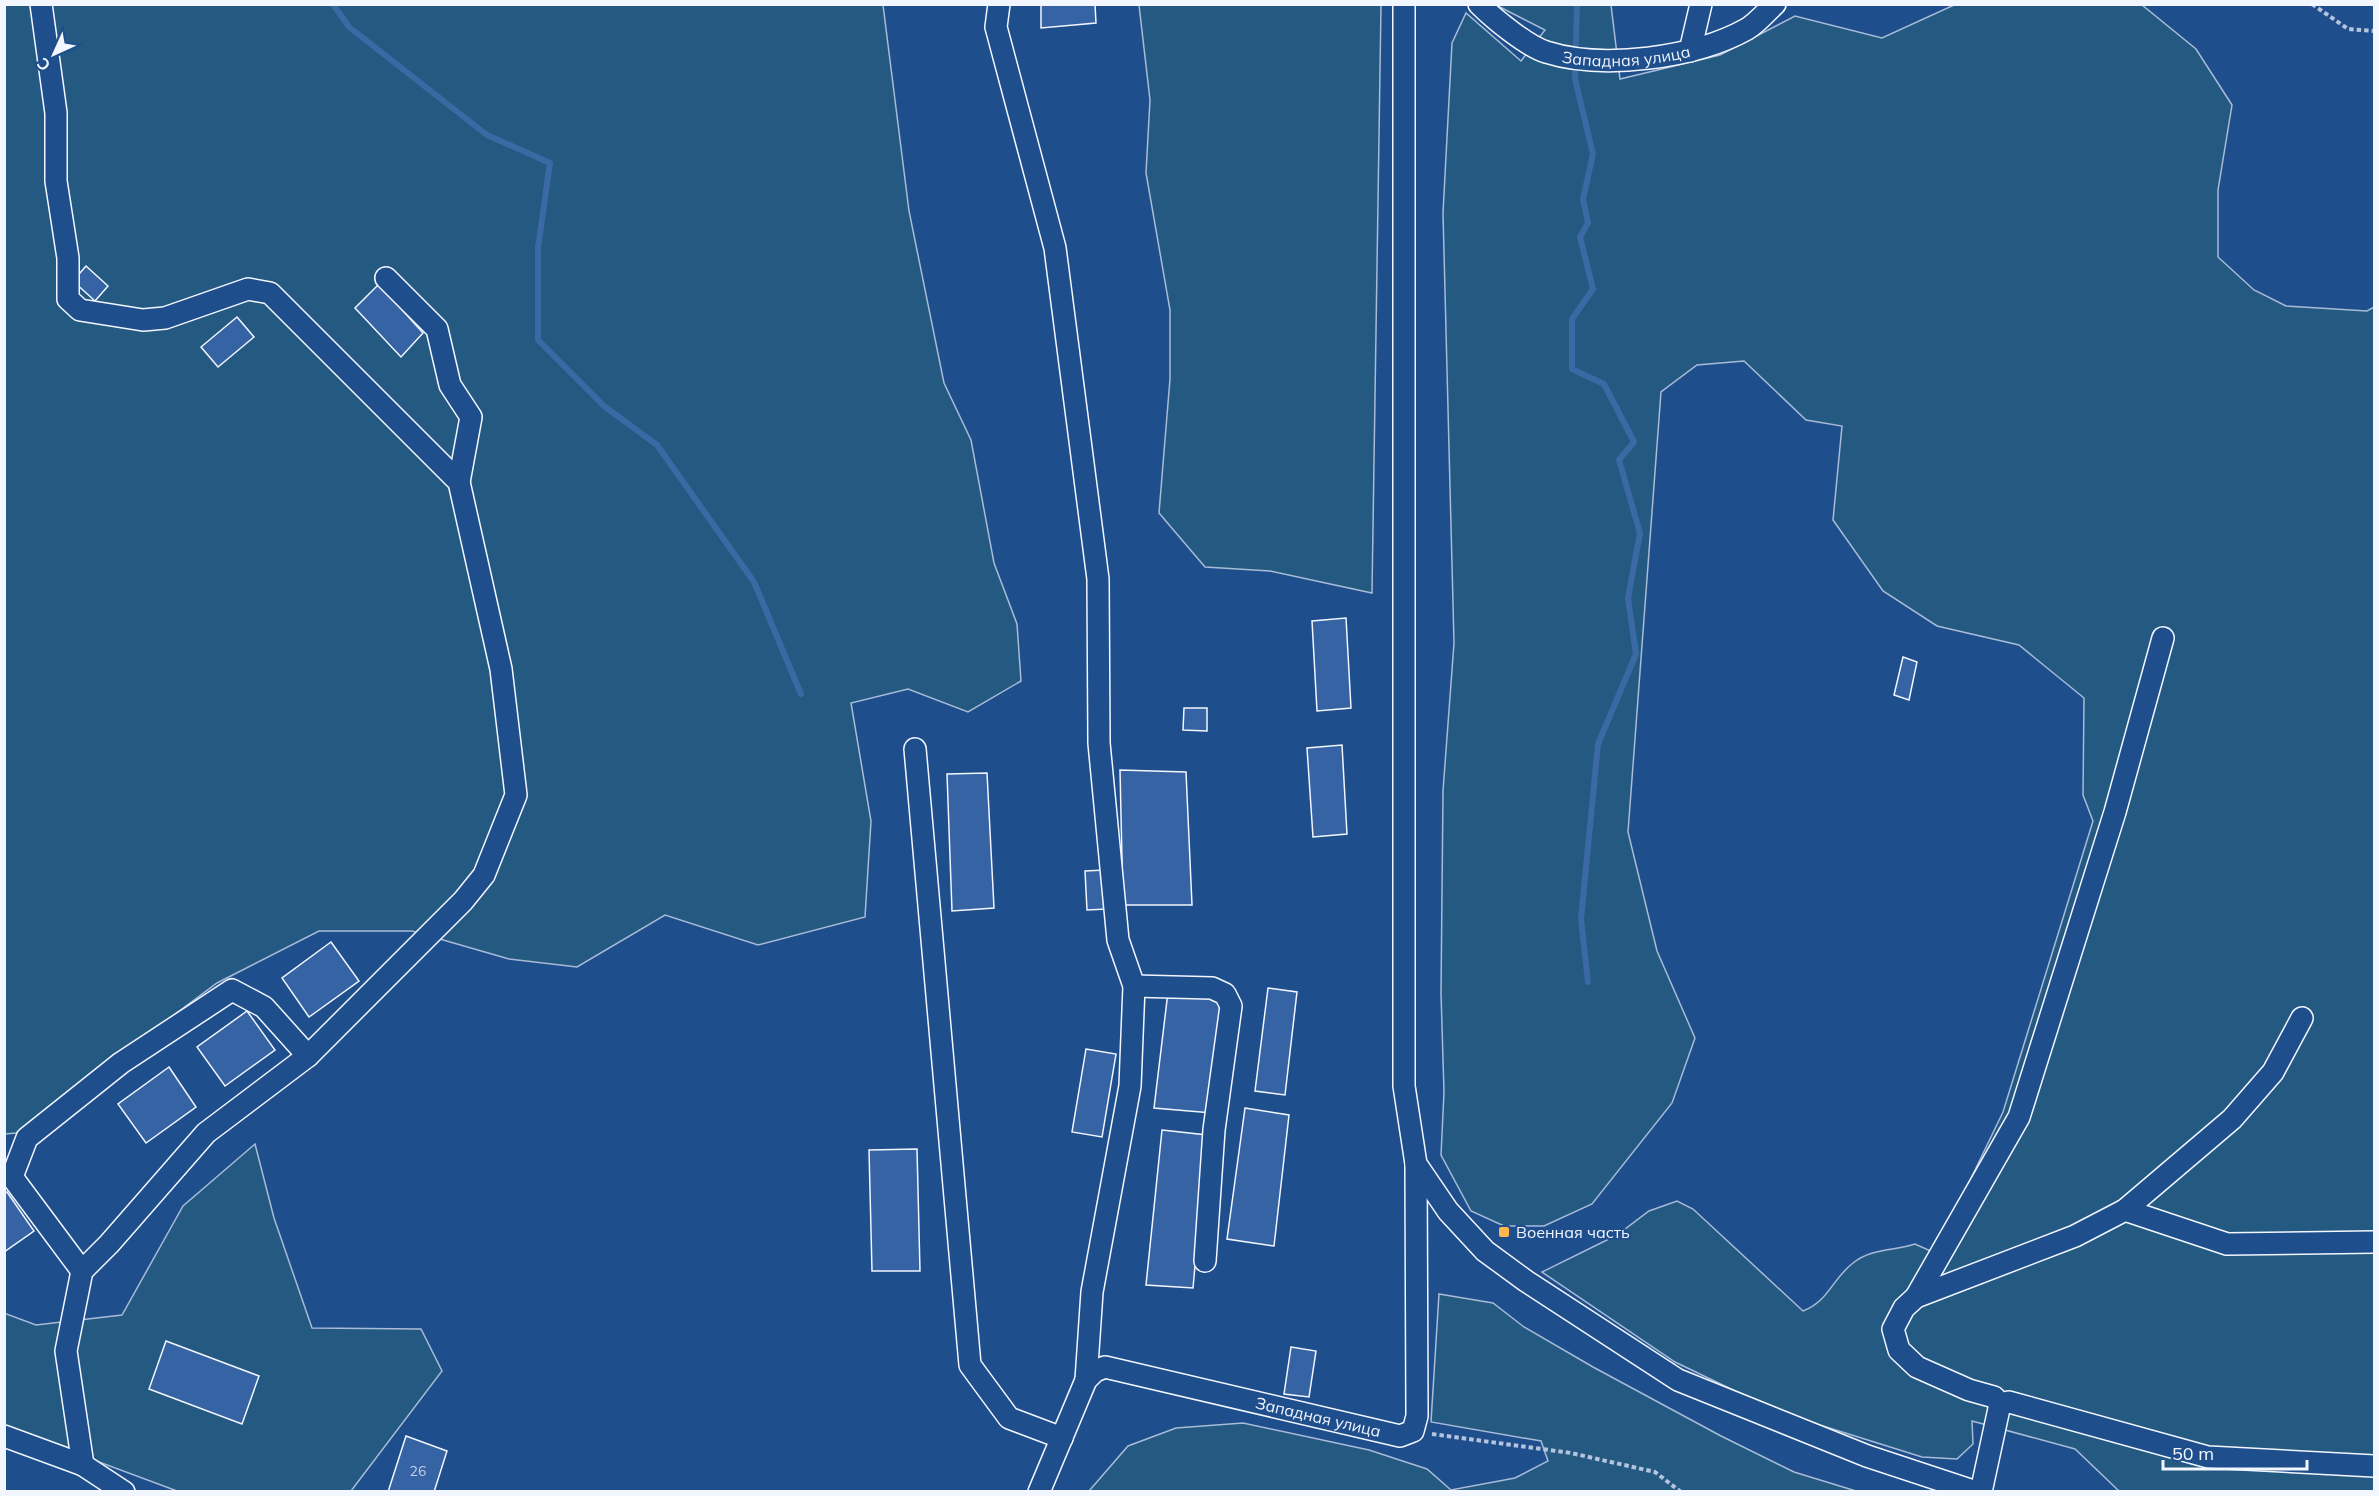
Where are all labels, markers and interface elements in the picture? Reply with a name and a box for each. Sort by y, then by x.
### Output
north arrow [24,24,84,84]
street label: Западная улица [1561,41,1692,71]
text: С [32,54,54,76]
place label: Военная часть [1516,1222,1630,1242]
marker: Военная часть [1497,1225,1511,1239]
street label: Западная улица [1254,1393,1383,1441]
scale bar [2163,1433,2307,1471]
text: 50 m [2172,1442,2214,1465]
house number: 26 [410,1462,426,1480]

